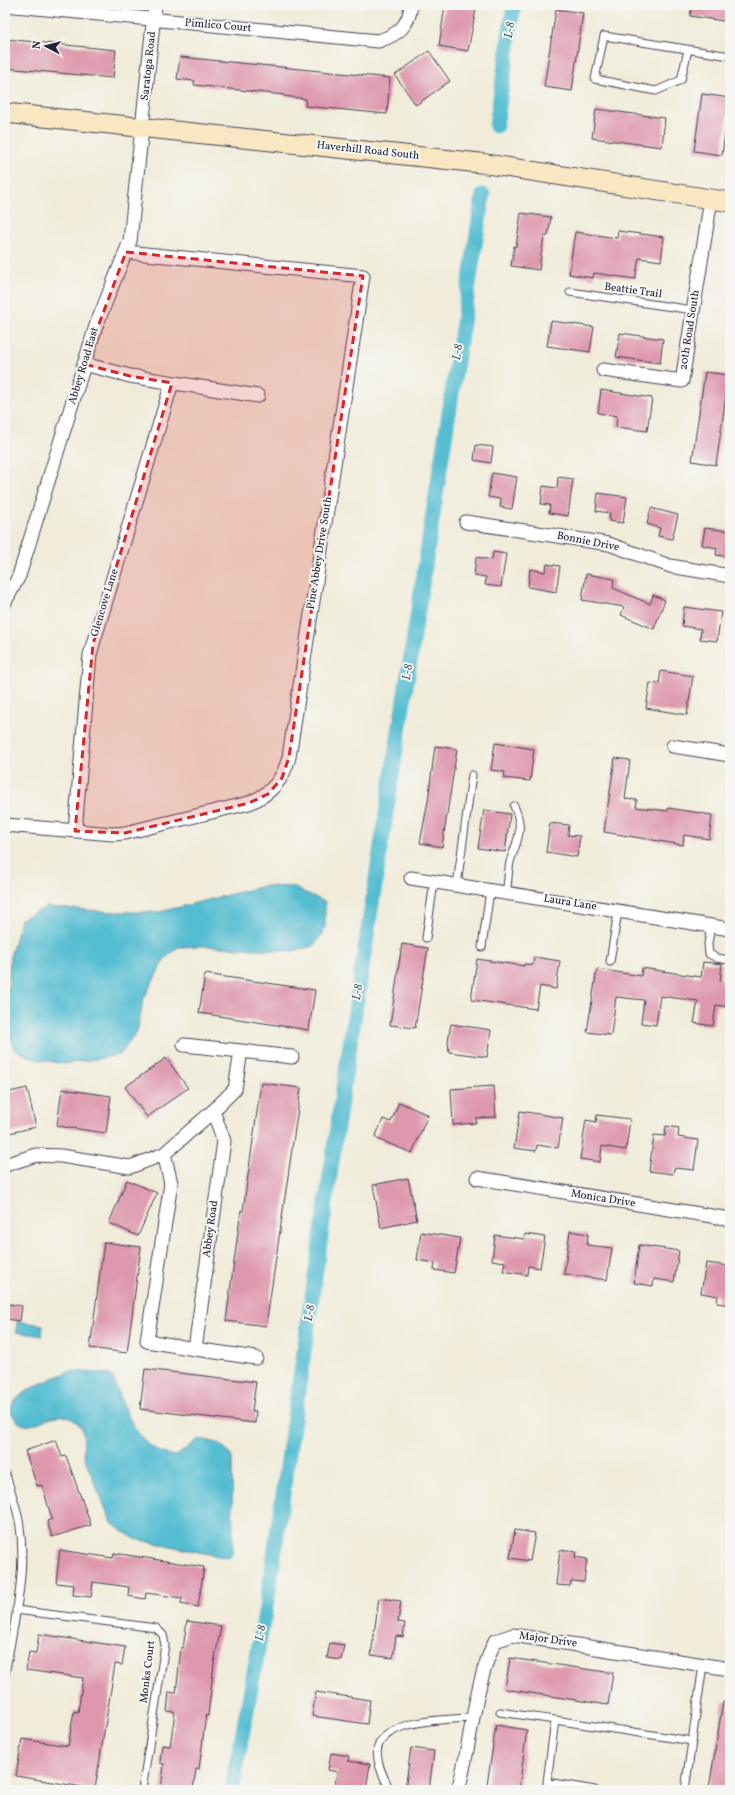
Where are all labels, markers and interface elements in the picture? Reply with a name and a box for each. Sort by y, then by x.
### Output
street label: Pimlico Court [184,16,252,36]
water label: L-8 [501,21,519,39]
north arrow [26,26,66,66]
street label: Saratoga Road [138,31,160,101]
text: N [30,40,45,50]
street label: Haverhill Road South [316,138,421,164]
street label: Beattie Trail [603,280,663,302]
street label: 20th Road South [676,289,704,371]
street label: Abbey Road East [65,325,103,407]
water label: L-8 [449,343,467,361]
street label: Pine Abbey Drive South [304,495,336,610]
street label: Bonnie Drive [555,529,621,555]
street label: Glencove Lane [88,567,122,639]
water label: L-8 [399,663,417,681]
street label: Laura Lane [542,891,598,915]
water label: L-8 [349,983,367,1001]
street label: Monica Drive [570,1186,636,1212]
street label: Abbey Road [200,1200,222,1258]
water label: L-8 [301,1304,319,1322]
water label: L-8 [252,1623,270,1643]
street label: Major Drive [518,1629,578,1651]
street label: Monks Court [137,1640,159,1704]

